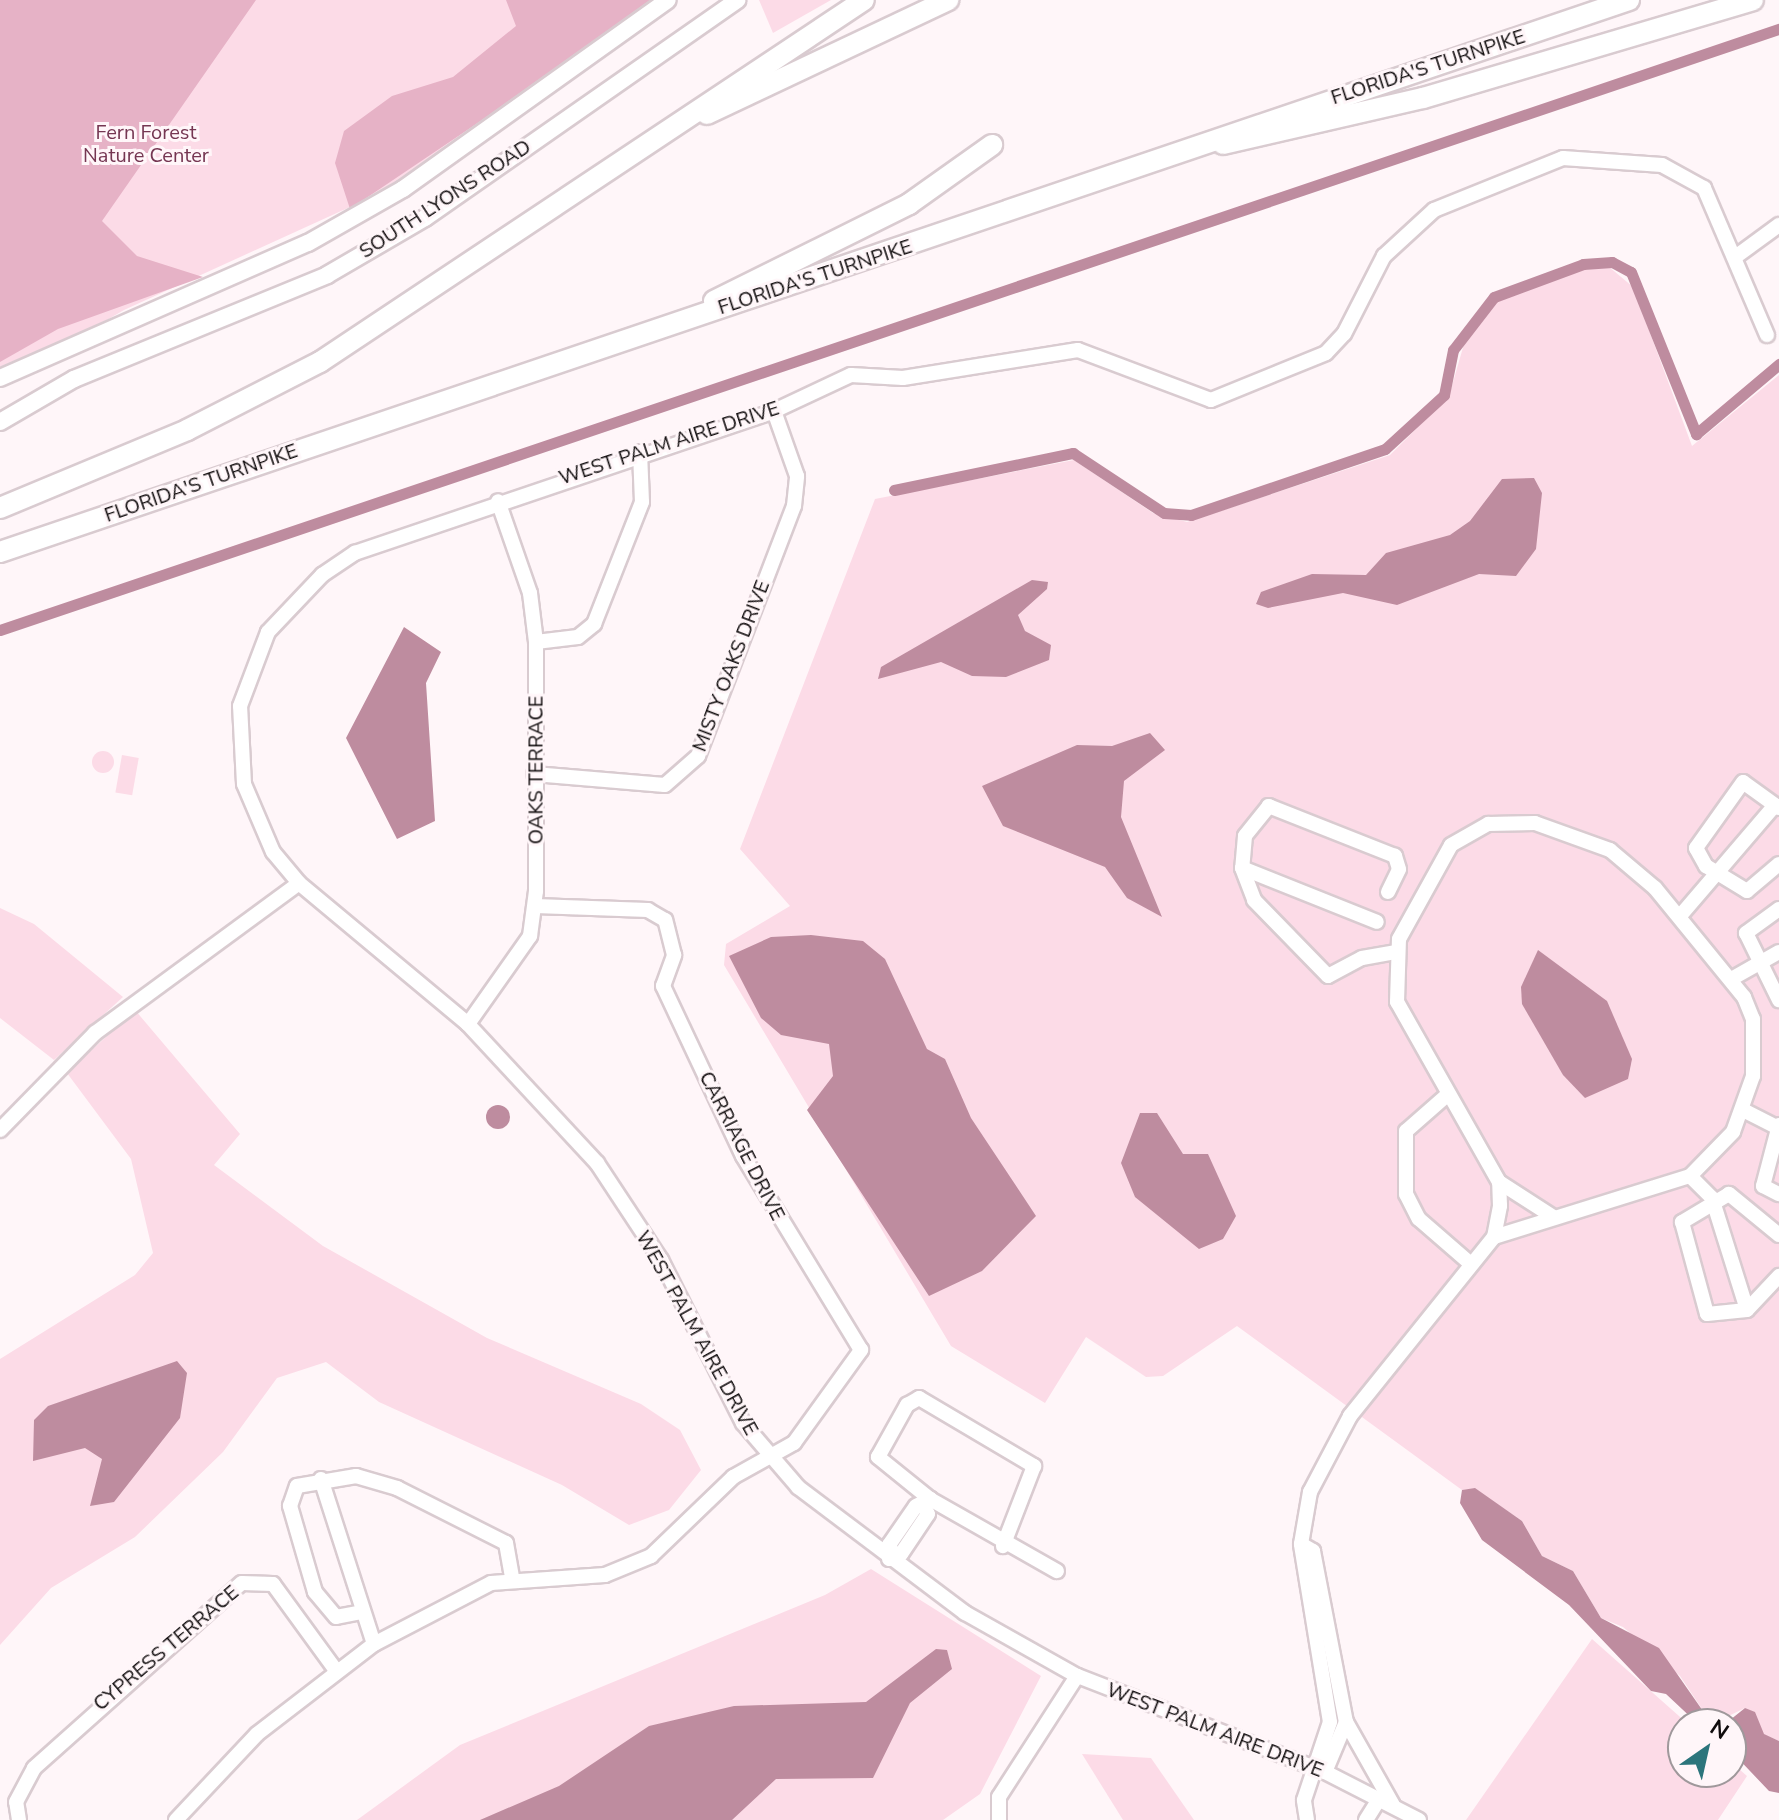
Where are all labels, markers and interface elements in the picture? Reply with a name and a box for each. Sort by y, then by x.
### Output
street label: FLORIDA'S TURNPIKE [1328,24,1528,110]
park label: Fern Forest Nature Center [83,121,209,168]
street label: SOUTH LYONS ROAD [355,135,535,263]
street label: FLORIDA'S TURNPIKE [715,234,915,320]
street label: WEST PALM AIRE DRIVE [556,396,782,490]
street label: FLORIDA'S TURNPIKE [101,439,301,527]
street label: MISTY OAKS DRIVE [687,577,775,755]
street label: OAKS TERRACE [524,696,548,844]
street label: CARRIAGE DRIVE [694,1067,790,1225]
street label: WEST PALM AIRE DRIVE [631,1226,763,1440]
street label: CYPRESS TERRACE [88,1580,244,1716]
street label: WEST PALM AIRE DRIVE [1103,1678,1327,1782]
north arrow [1667,1708,1747,1788]
text: N [1704,1713,1735,1747]

